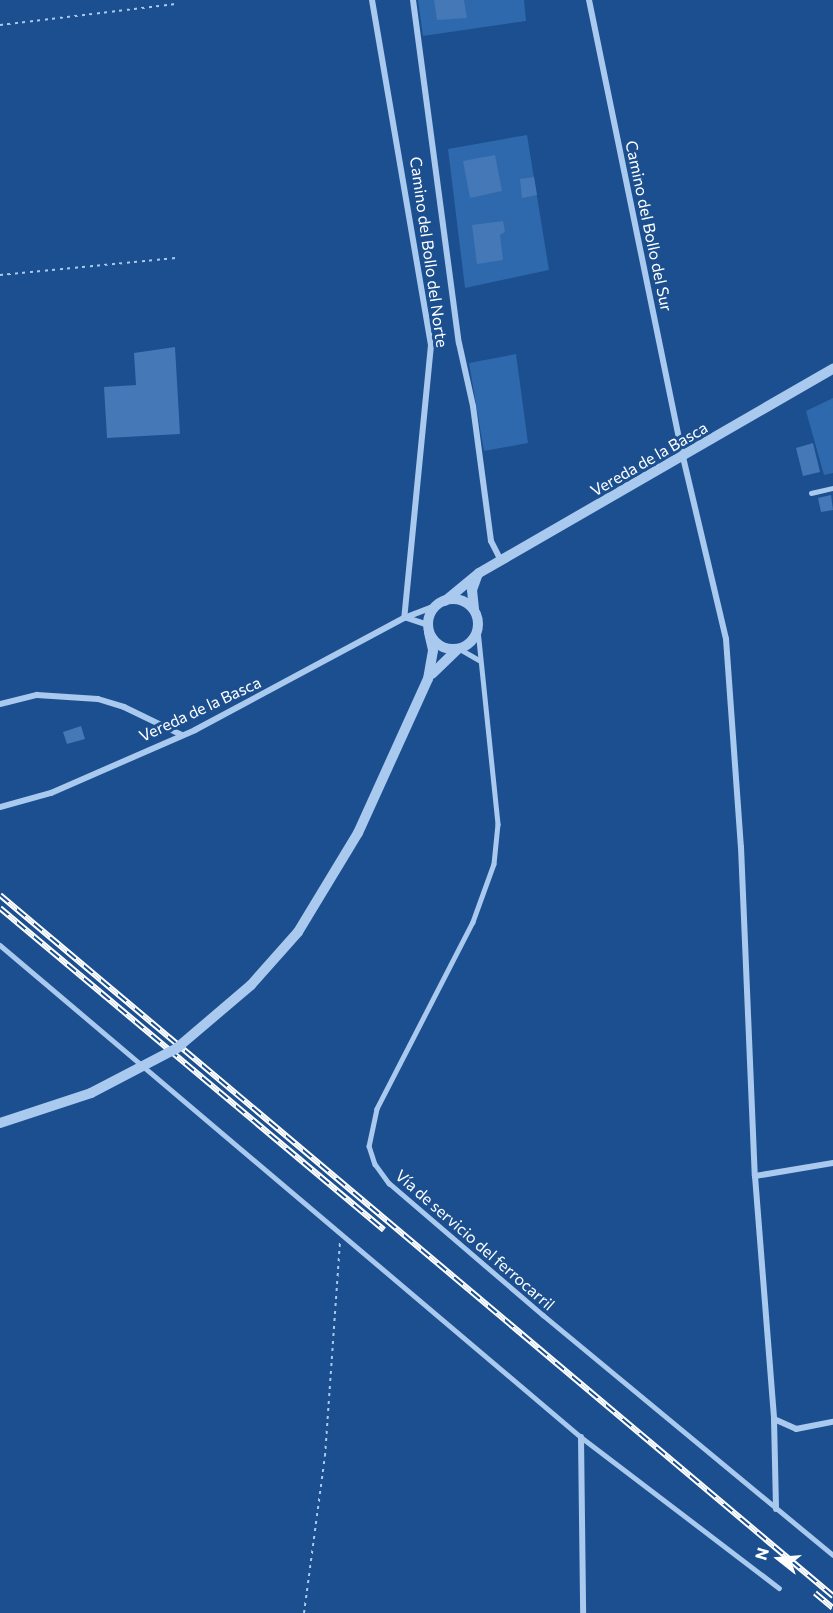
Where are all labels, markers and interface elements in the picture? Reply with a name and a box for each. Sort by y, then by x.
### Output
street label: Camino del Bollo del Sur [622,139,676,313]
street label: Camino del Bollo del Norte [406,155,452,349]
street label: Vereda de la Basca [587,418,711,500]
street label: Vereda de la Basca [136,672,264,746]
street label: Vía de servicio del ferrocarril [391,1166,559,1314]
north arrow [749,1529,809,1589]
text: N [750,1545,772,1562]

